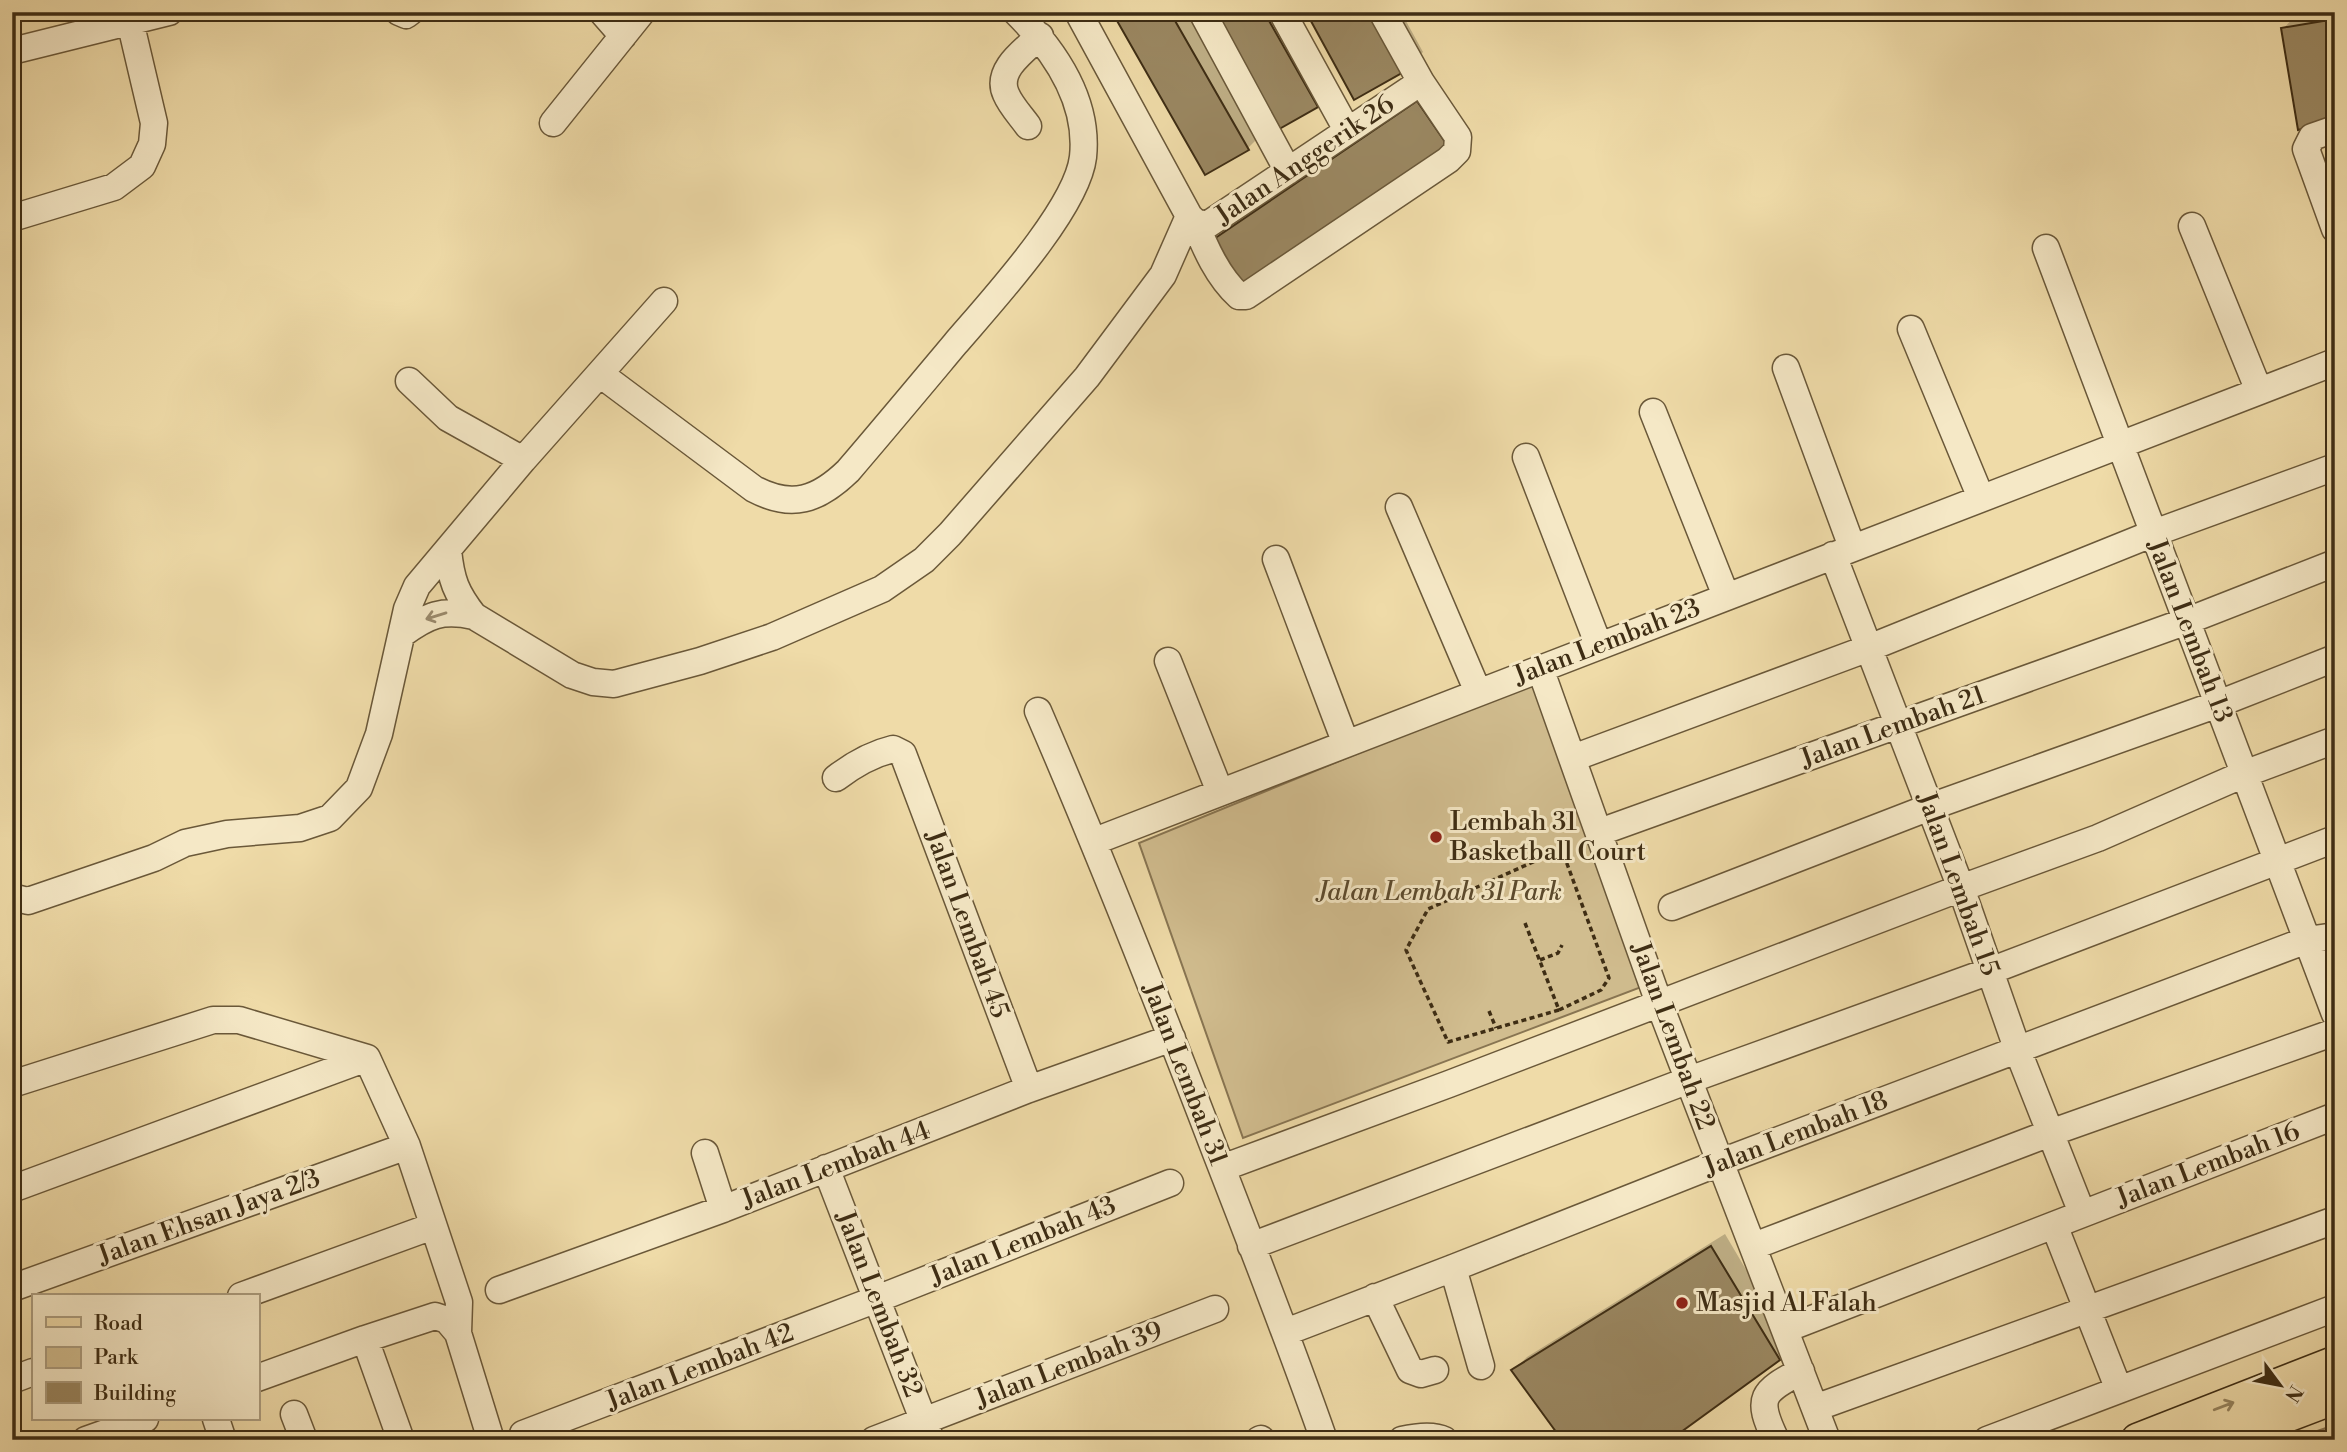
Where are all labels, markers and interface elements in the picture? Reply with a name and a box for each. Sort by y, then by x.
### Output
street label: Jalan Anggerik 26 [1209,88,1401,232]
street label: Jalan Lembah 13 [2140,534,2240,727]
street label: Jalan Lembah 23 [1508,592,1705,693]
one-way arrow [425,610,447,623]
street label: Jalan Lembah 21 [1795,679,1990,776]
street label: Jalan Lembah 15 [1910,787,2006,980]
place label: Lembah 31 Basketball Court [1449,806,1646,868]
street label: Jalan Lembah 45 [918,825,1016,1022]
marker: Lembah 31 Basketball Court [1428,829,1444,845]
park label: Jalan Lembah 31 Park [1315,876,1562,908]
street label: Jalan Lembah 22 [1624,937,1722,1134]
street label: Jalan Lembah 31 [1135,977,1234,1170]
street label: Jalan Lembah 18 [1699,1084,1893,1184]
street label: Jalan Lembah 44 [736,1114,935,1216]
street label: Jalan Lembah 16 [2111,1115,2304,1215]
street label: Jalan Ehsan Jaya 2/3 [93,1162,324,1272]
street label: Jalan Lembah 43 [924,1189,1121,1293]
street label: Jalan Lembah 32 [828,1205,929,1402]
place label: Masjid Al Falah [1696,1287,1877,1319]
legend [32,1294,259,1420]
marker: Masjid Al Falah [1674,1295,1690,1311]
text: Road [94,1311,143,1337]
street label: Jalan Lembah 39 [970,1315,1167,1416]
street label: Jalan Lembah 42 [601,1317,798,1418]
text: Park [94,1345,139,1371]
north arrow [2246,1350,2316,1420]
text: Building [93,1381,176,1407]
text: N [2279,1381,2308,1406]
one-way arrow [2213,1399,2235,1412]

